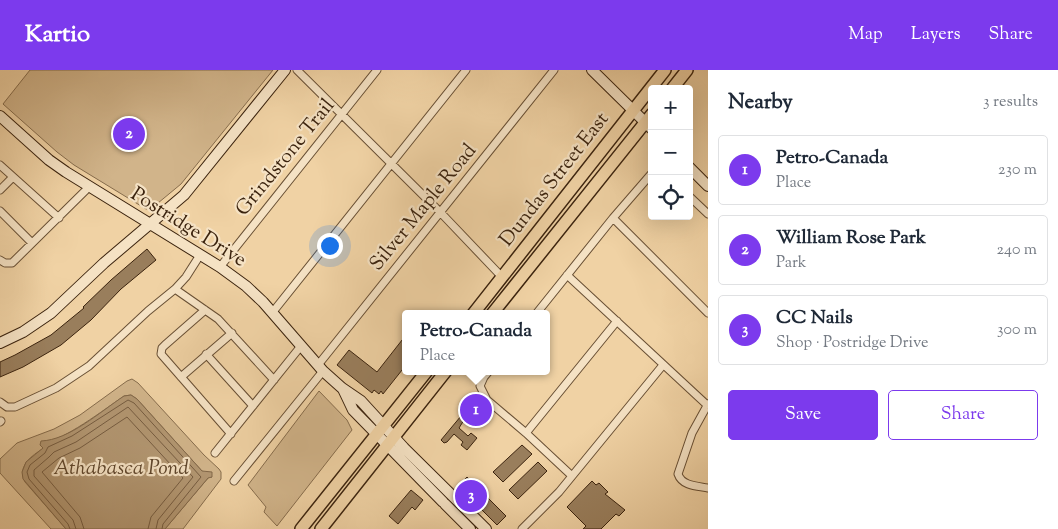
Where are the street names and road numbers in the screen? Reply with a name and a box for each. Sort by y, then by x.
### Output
street label: Grindstone Trail [230,93,343,223]
street label: Dundas Street East [493,107,617,253]
street label: Silver Maple Road [364,138,484,278]
street label: Postridge Drive [125,181,251,275]

